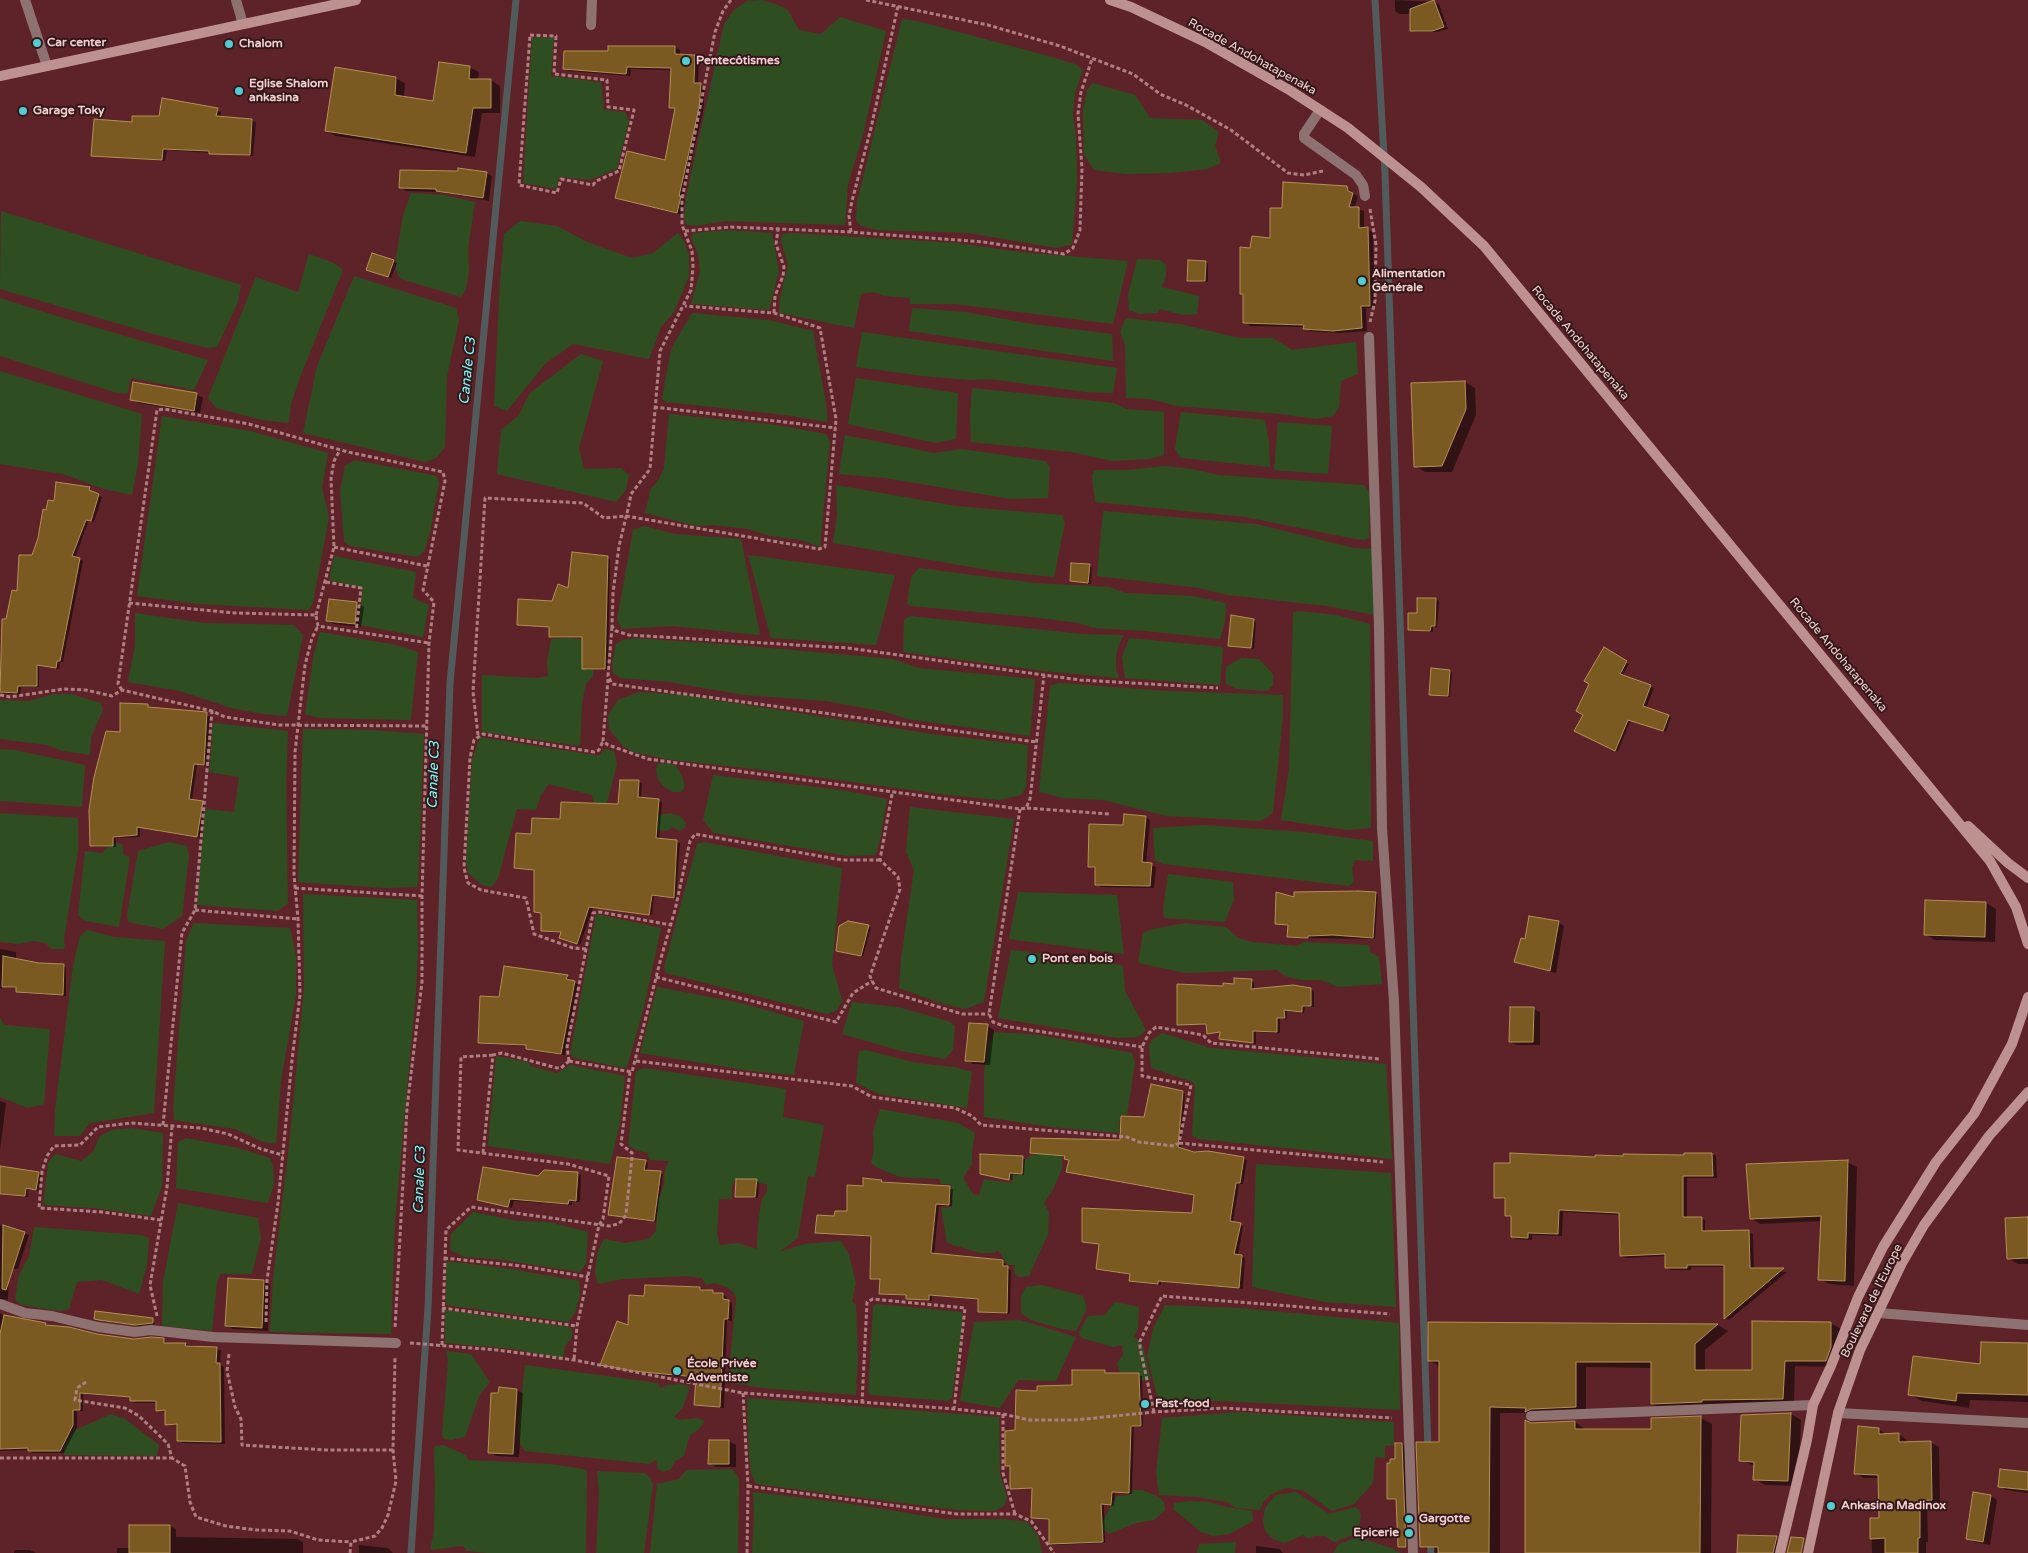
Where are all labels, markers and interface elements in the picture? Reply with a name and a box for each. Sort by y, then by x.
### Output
street label: Rocade Andohatapenaka [1185,16,1319,98]
place label: Car center [47,36,106,50]
marker: Car center [31,37,43,49]
place label: Chalom [239,37,283,51]
marker: Chalom [223,38,235,50]
place label: Pentecôtismes [696,54,780,68]
marker: Pentecôtismes [680,55,692,67]
place label: Eglise Shalom ankasina [249,77,328,105]
marker: Eglise Shalom ankasina [233,85,245,97]
place label: Garage Toky [33,104,104,118]
marker: Garage Toky [17,105,29,117]
place label: Alimentation Générale [1372,267,1445,295]
marker: Alimentation Générale [1356,275,1368,287]
street label: Rocade Andohatapenaka [1528,283,1632,403]
water label: Canale C3 [456,337,480,405]
street label: Rocade Andohatapenaka [1786,595,1890,715]
water label: Canale C3 [424,741,444,809]
place label: Pont en bois [1042,952,1113,966]
marker: Pont en bois [1026,953,1038,965]
water label: Canale C3 [410,1146,430,1214]
street label: Boulevard de l'Europe [1838,1242,1906,1360]
place label: École Privée Adventiste [687,1357,756,1385]
marker: École Privée Adventiste [671,1365,683,1377]
place label: Fast-food [1155,1397,1210,1411]
marker: Fast-food [1139,1398,1151,1410]
place label: Ankasina Madinox [1841,1499,1946,1513]
marker: Ankasina Madinox [1825,1500,1837,1512]
place label: Gargotte [1419,1512,1470,1526]
marker: Gargotte [1403,1513,1415,1525]
place label: Epicerie [1353,1526,1399,1540]
marker: Epicerie [1403,1527,1415,1539]

